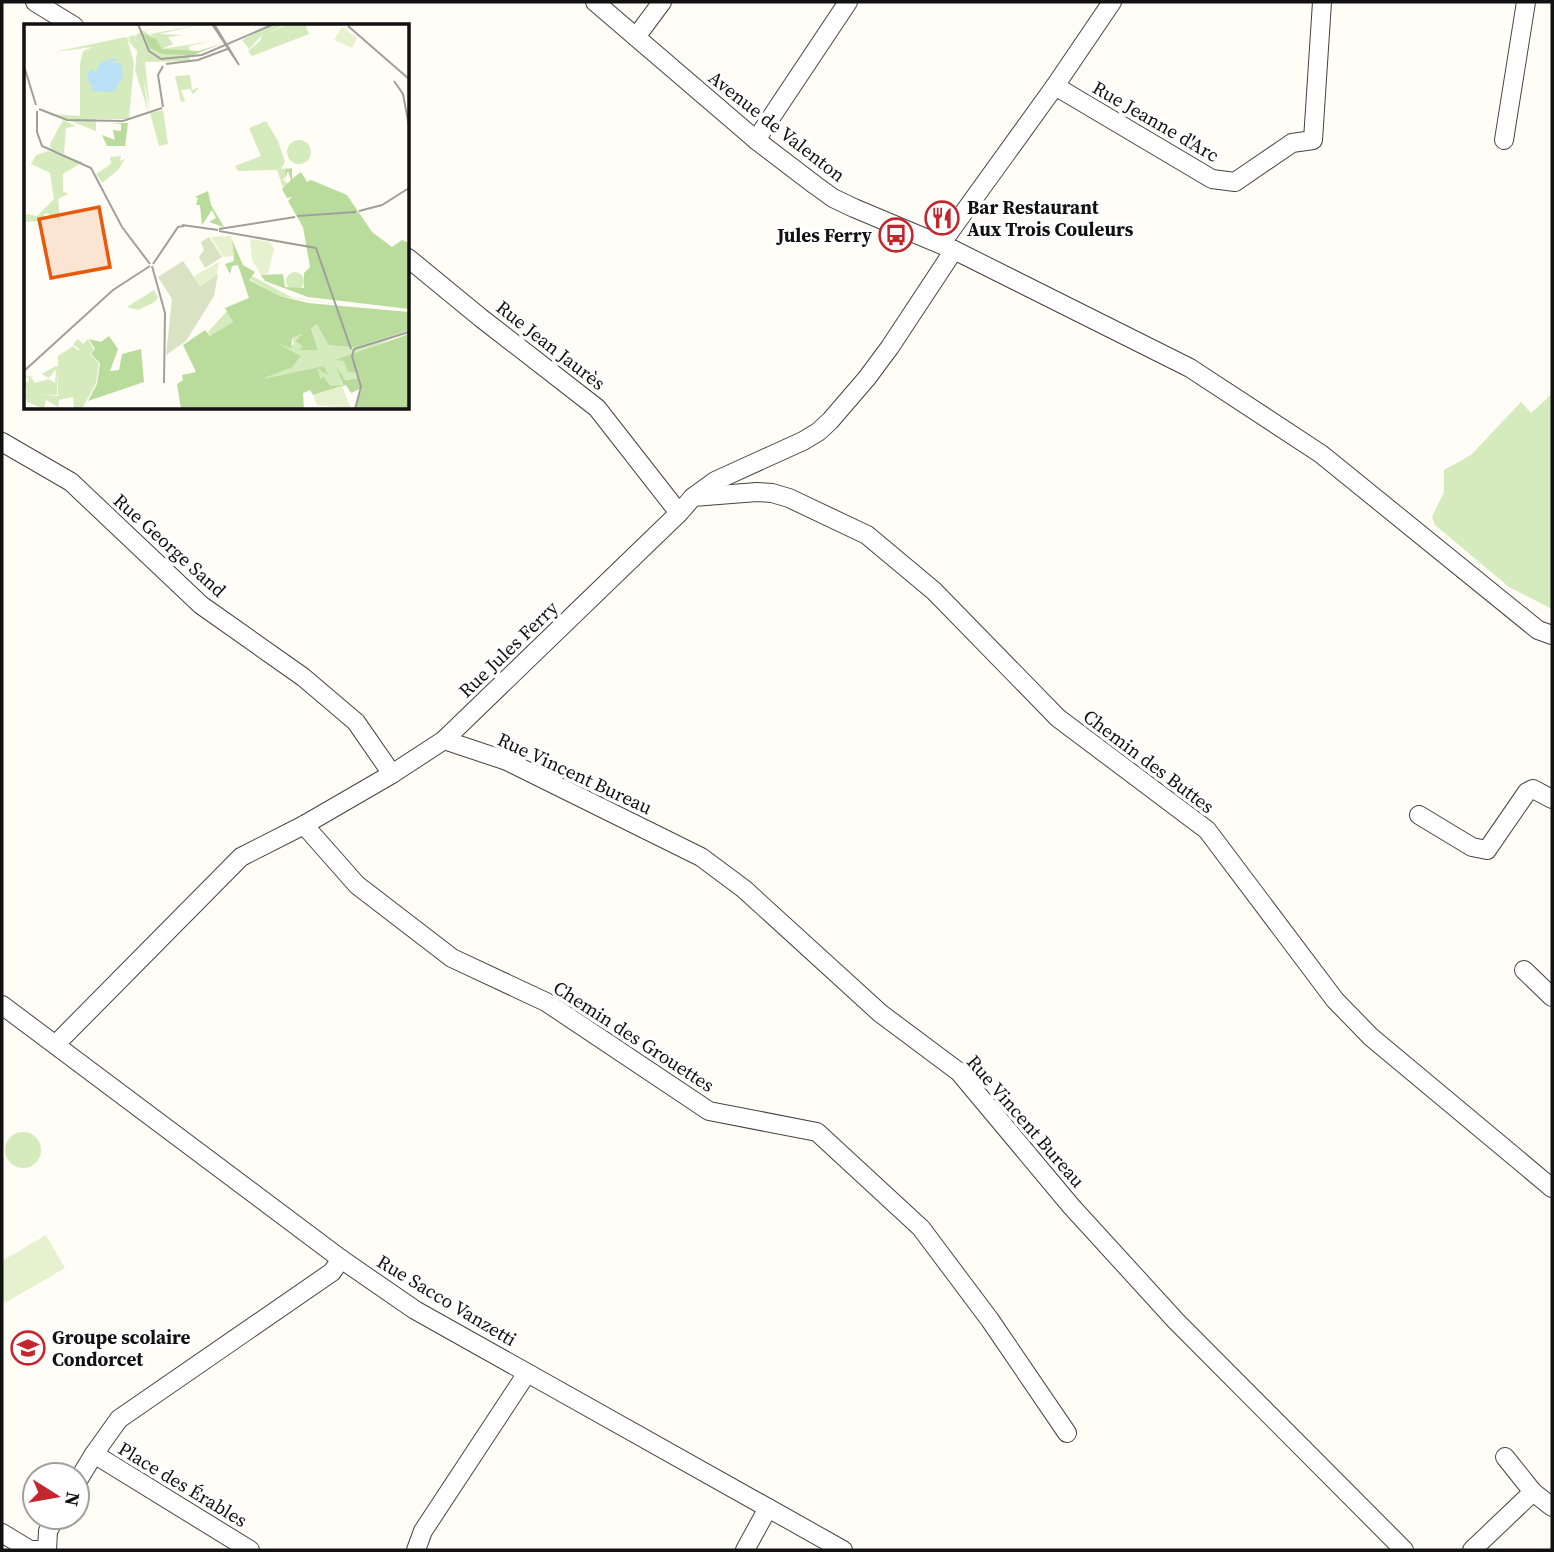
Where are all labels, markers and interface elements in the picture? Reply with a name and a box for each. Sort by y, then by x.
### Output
inset map [24,24,410,410]
street label: Avenue de Valenton [703,64,851,188]
street label: Rue Jeanne d'Arc [1088,74,1224,168]
place label: Bar Restaurant Aux Trois Couleurs [967,194,1134,242]
restaurant icon: Bar Restaurant Aux Trois Couleurs [923,199,961,237]
bus stop icon: Jules Ferry [877,216,915,254]
place label: Jules Ferry [776,222,873,248]
street label: Rue Jean Jaurès [491,294,611,396]
street label: Rue George Sand [108,487,232,603]
street label: Rue Jules Ferry [453,595,564,703]
street label: Chemin des Buttes [1078,703,1220,819]
street label: Rue Vincent Bureau [493,726,657,820]
street label: Chemin des Grouettes [548,974,720,1098]
street label: Rue Vincent Bureau [961,1049,1091,1193]
street label: Rue Sacco Vanzetti [372,1248,522,1352]
place label: Groupe scolaire Condorcet [52,1324,191,1372]
school or university icon: Groupe scolaire Condorcet [9,1329,47,1367]
street label: Place des Érables [114,1435,252,1533]
north arrow [21,1461,91,1531]
text: N [59,1490,87,1509]

